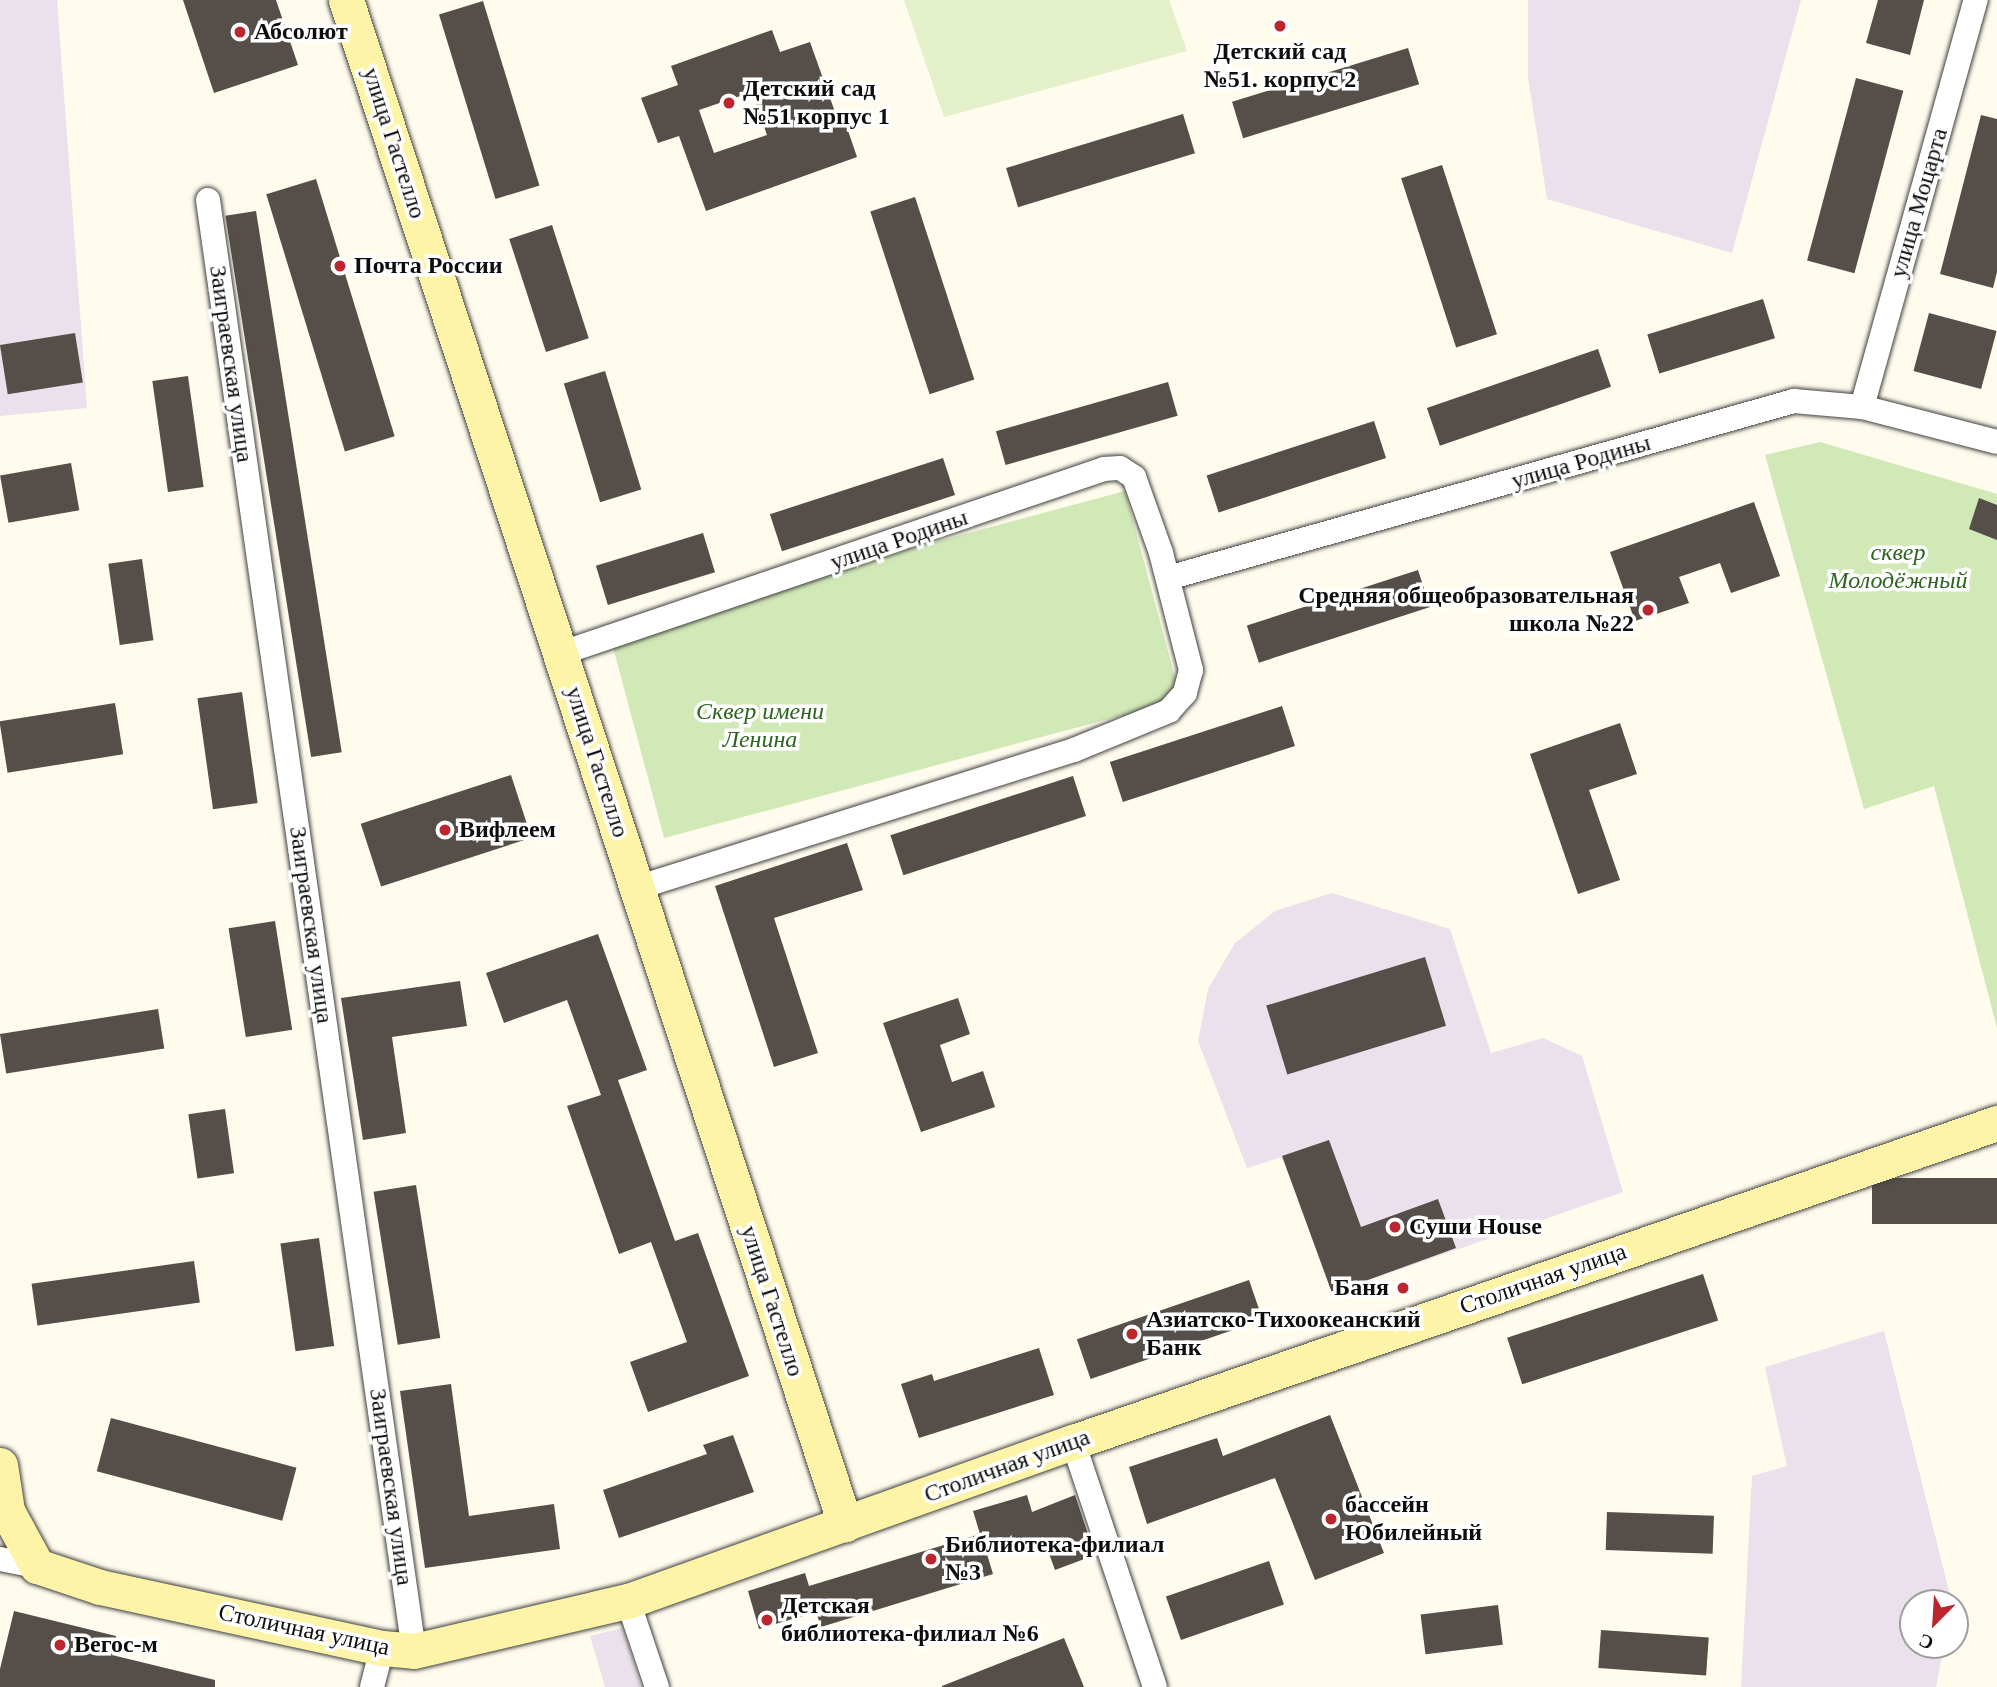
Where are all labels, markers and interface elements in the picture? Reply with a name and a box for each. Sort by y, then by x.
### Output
place label: Абсолют [254,18,348,46]
marker: Детский сад №51. корпус 2 [1272,18,1288,34]
marker: Абсолют [232,24,248,40]
place label: Детский сад №51. корпус 2 [1204,38,1356,94]
street label: улица Гастелло [356,64,432,222]
place label: Детский сад №51 корпус 1 [743,75,890,131]
marker: Детский сад №51 корпус 1 [721,95,737,111]
street label: улица Моцарта [1884,125,1954,281]
place label: Почта России [354,252,503,280]
marker: Почта России [332,258,348,274]
street label: Заиграевская улица [203,264,259,464]
street label: улица Родины [1508,428,1654,496]
street label: улица Родины [827,503,971,577]
park label: сквер Молодёжный [1829,539,1967,595]
place label: Средняя общеобразовательная школа №22 [1298,582,1634,638]
marker: Средняя общеобразовательная школа №22 [1640,602,1656,618]
street label: улица Гастелло [559,683,635,841]
park label: Сквер имени Ленина [696,698,824,754]
place label: Вифлеем [459,816,556,844]
marker: Вифлеем [437,822,453,838]
street label: Заиграевская улица [283,825,339,1025]
place label: Суши House [1409,1213,1542,1241]
marker: Суши House [1387,1219,1403,1235]
street label: улица Гастелло [734,1222,810,1380]
street label: Столичная улица [1456,1237,1630,1321]
place label: Баня [1334,1274,1389,1302]
marker: Баня [1395,1280,1411,1296]
place label: Азиатско-Тихоокеанский Банк [1146,1306,1421,1362]
marker: Азиатско-Тихоокеанский Банк [1124,1326,1140,1342]
street label: Заиграевская улица [363,1387,419,1587]
street label: Столичная улица [920,1423,1094,1509]
place label: бассейн Юбилейный [1345,1491,1482,1547]
marker: бассейн Юбилейный [1323,1511,1339,1527]
place label: Библиотека-филиал №3 [945,1531,1164,1587]
marker: Библиотека-филиал №3 [923,1551,939,1567]
north arrow [1899,1589,1969,1659]
place label: Детская библиотека-филиал №6 [781,1592,1039,1648]
street label: Столичная улица [216,1598,392,1662]
marker: Детская библиотека-филиал №6 [759,1612,775,1628]
text: С [1916,1629,1937,1654]
place label: Вегос-м [74,1631,158,1659]
marker: Вегос-м [52,1637,68,1653]

